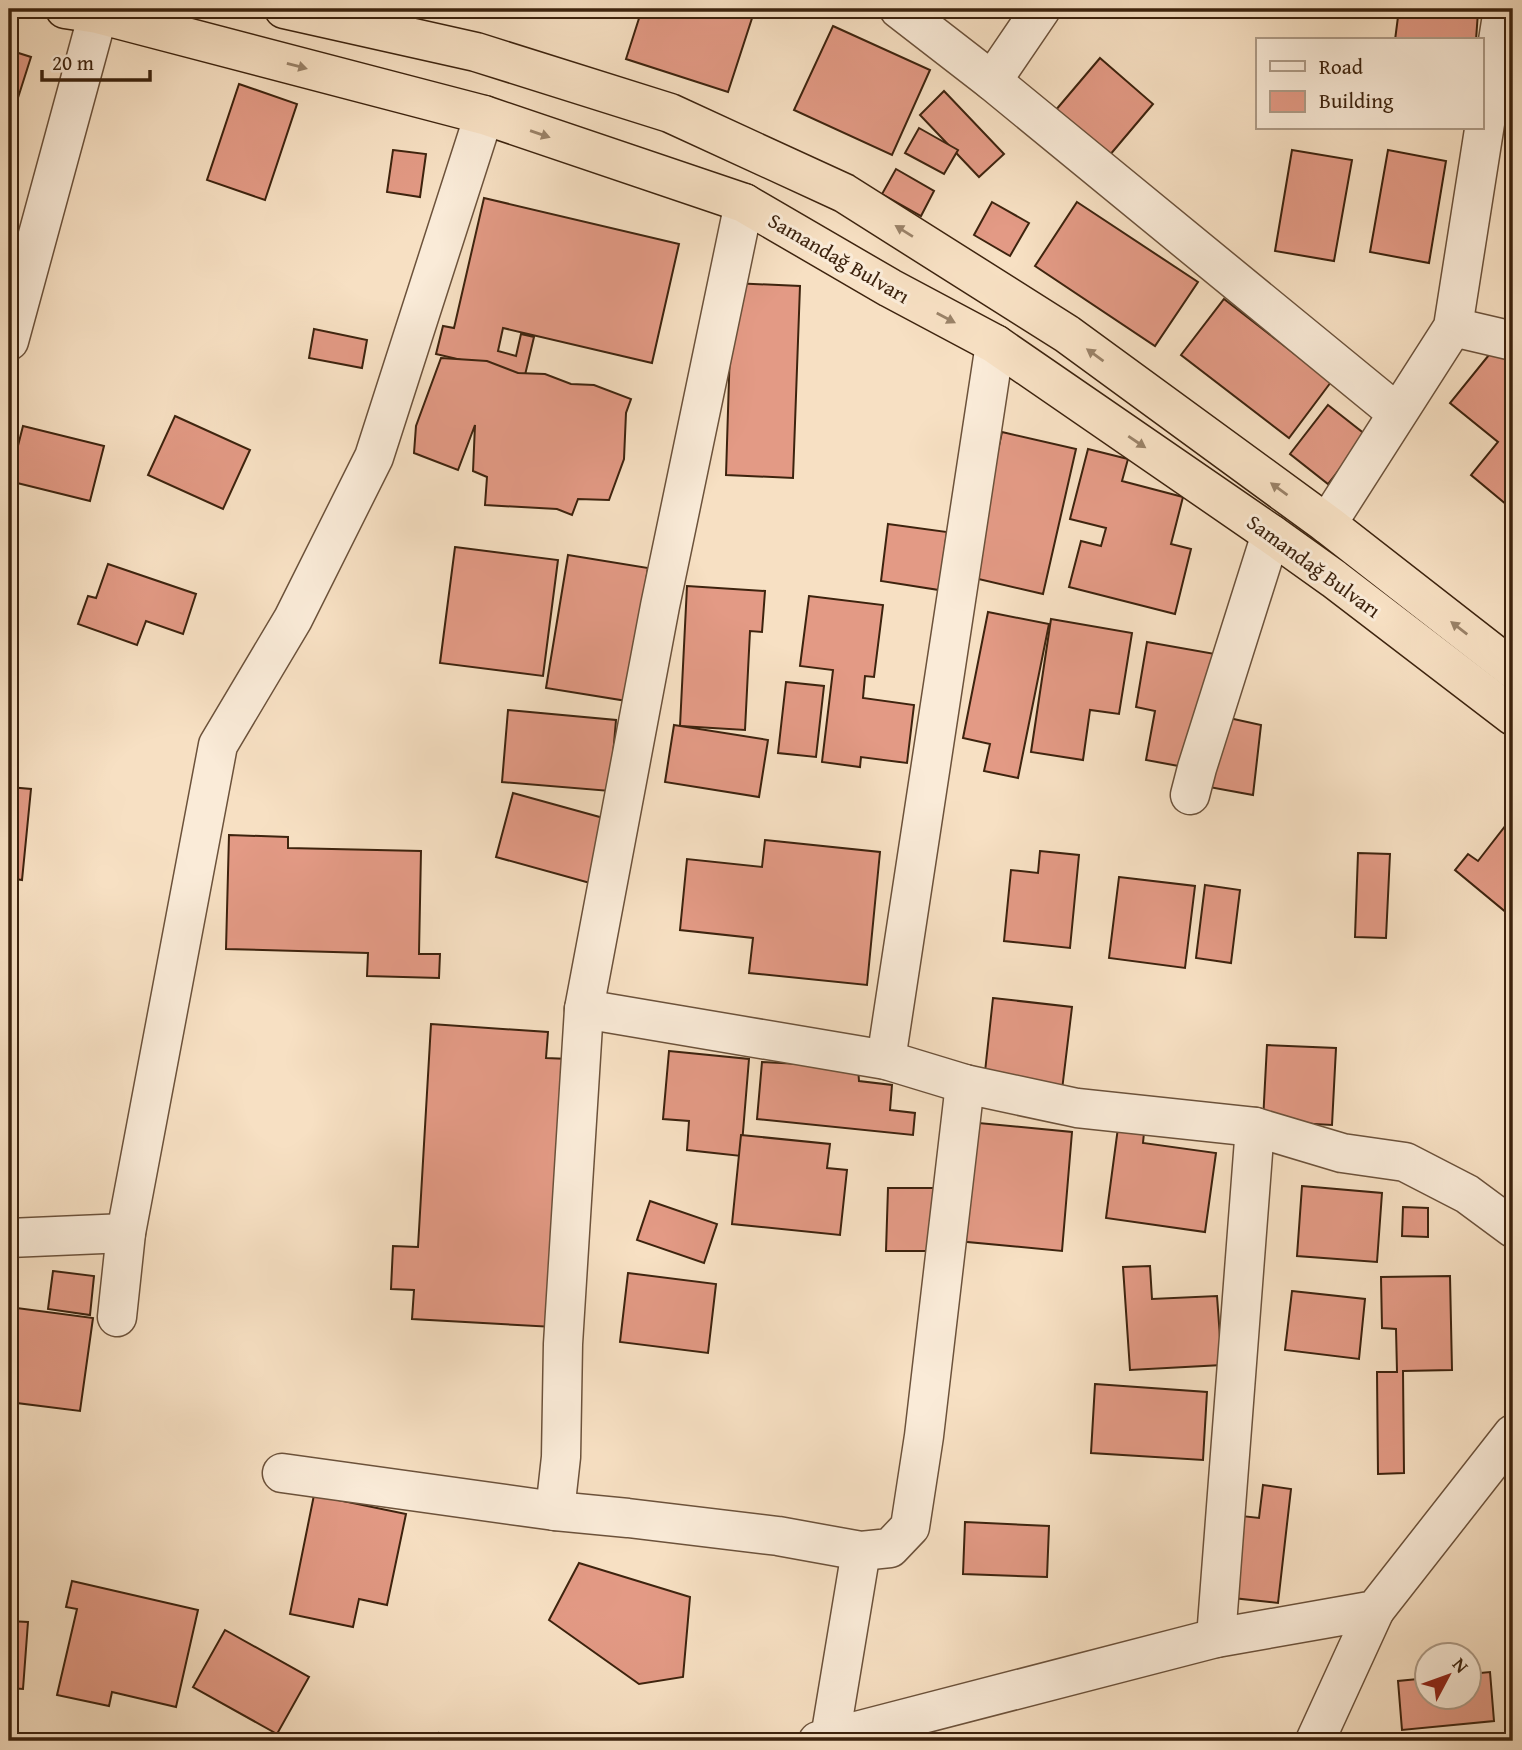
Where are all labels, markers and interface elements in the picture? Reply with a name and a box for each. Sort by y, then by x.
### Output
scale bar [42,38,150,82]
legend [1256,38,1484,130]
text: 20 m [52,47,94,78]
text: Road [1319,51,1364,82]
one-way arrow [287,61,309,72]
text: Building [1319,85,1394,116]
one-way arrow [530,129,551,140]
street label: Samandağ Bulvarı [762,205,916,311]
one-way arrow [894,225,914,238]
one-way arrow [936,312,956,324]
one-way arrow [1086,348,1104,362]
one-way arrow [1128,435,1146,449]
one-way arrow [1270,482,1288,496]
street label: Samandağ Bulvarı [1241,507,1387,625]
one-way arrow [1450,621,1468,635]
north arrow [1414,1642,1484,1712]
text: N [1446,1651,1476,1679]

